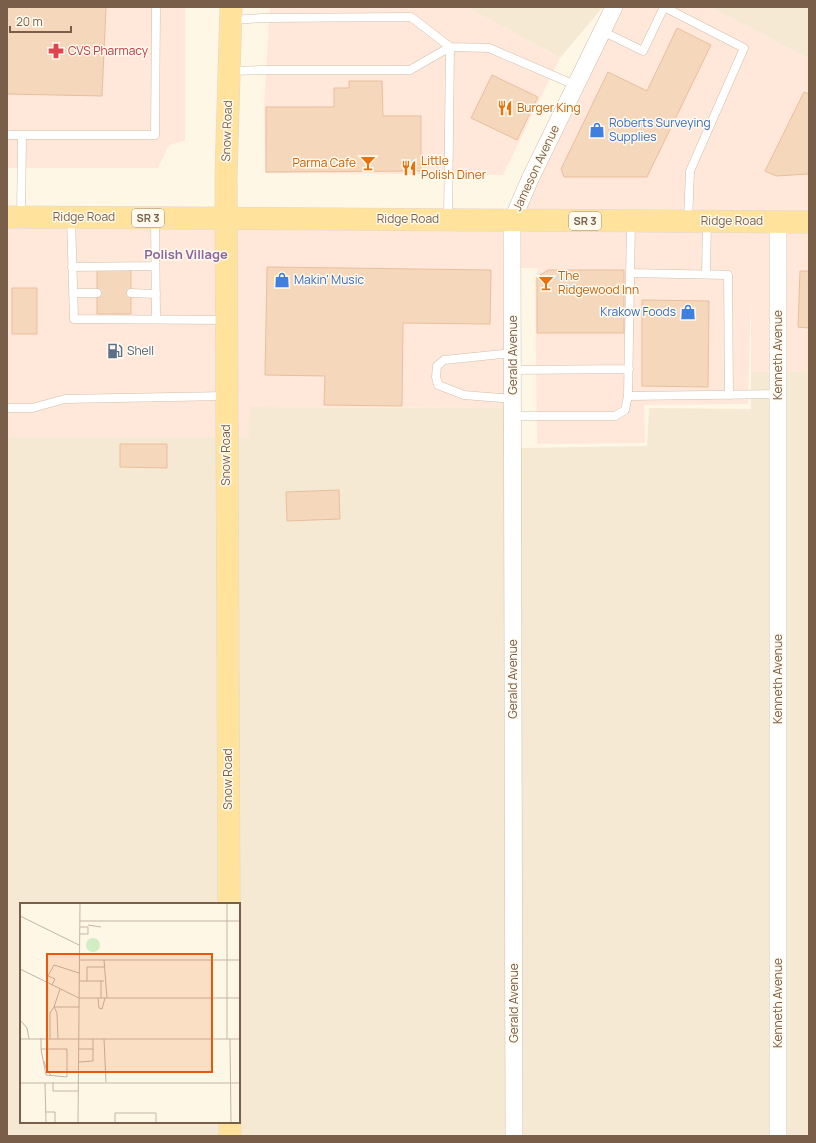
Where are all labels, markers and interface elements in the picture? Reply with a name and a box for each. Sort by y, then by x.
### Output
scale bar [10,8,71,34]
text: 20 m [16,13,43,30]
pharmacy icon: CVS Pharmacy [47,42,65,60]
place label: CVS Pharmacy [68,42,149,59]
restaurant icon: Burger King [496,99,514,117]
place label: Burger King [517,99,581,116]
street label: Snow Road [217,100,236,162]
place label: Roberts Surveying Supplies [609,114,711,145]
shop icon: Roberts Surveying Supplies [588,121,606,139]
street label: Jameson Avenue [508,122,563,214]
place label: Little Polish Diner [421,152,487,183]
place label: Parma Cafe [293,154,356,171]
bar icon: Parma Cafe [359,154,377,172]
restaurant icon: Little Polish Diner [400,159,418,177]
street label: Ridge Road [53,208,115,225]
road number: SR 3 [132,209,164,227]
street label: Ridge Road [377,210,439,227]
road number: SR 3 [569,212,601,230]
street label: Ridge Road [701,212,763,229]
district label: Polish Village [144,245,228,263]
place label: The Ridgewood Inn [558,267,639,298]
shop icon: Makin' Music [273,271,291,289]
place label: Makin' Music [294,271,364,288]
bar icon: The Ridgewood Inn [537,274,555,292]
place label: Krakow Foods [600,303,676,320]
shop icon: Krakow Foods [679,303,697,321]
street label: Kenneth Avenue [769,310,786,400]
street label: Gerald Avenue [504,315,521,395]
fuel station icon: Shell [106,342,124,360]
place label: Shell [127,342,154,359]
street label: Snow Road [217,424,234,486]
street label: Kenneth Avenue [769,634,786,724]
street label: Gerald Avenue [504,639,521,719]
street label: Snow Road [219,748,236,810]
inset map [20,903,240,1123]
street label: Kenneth Avenue [769,958,786,1048]
street label: Gerald Avenue [505,963,522,1043]

